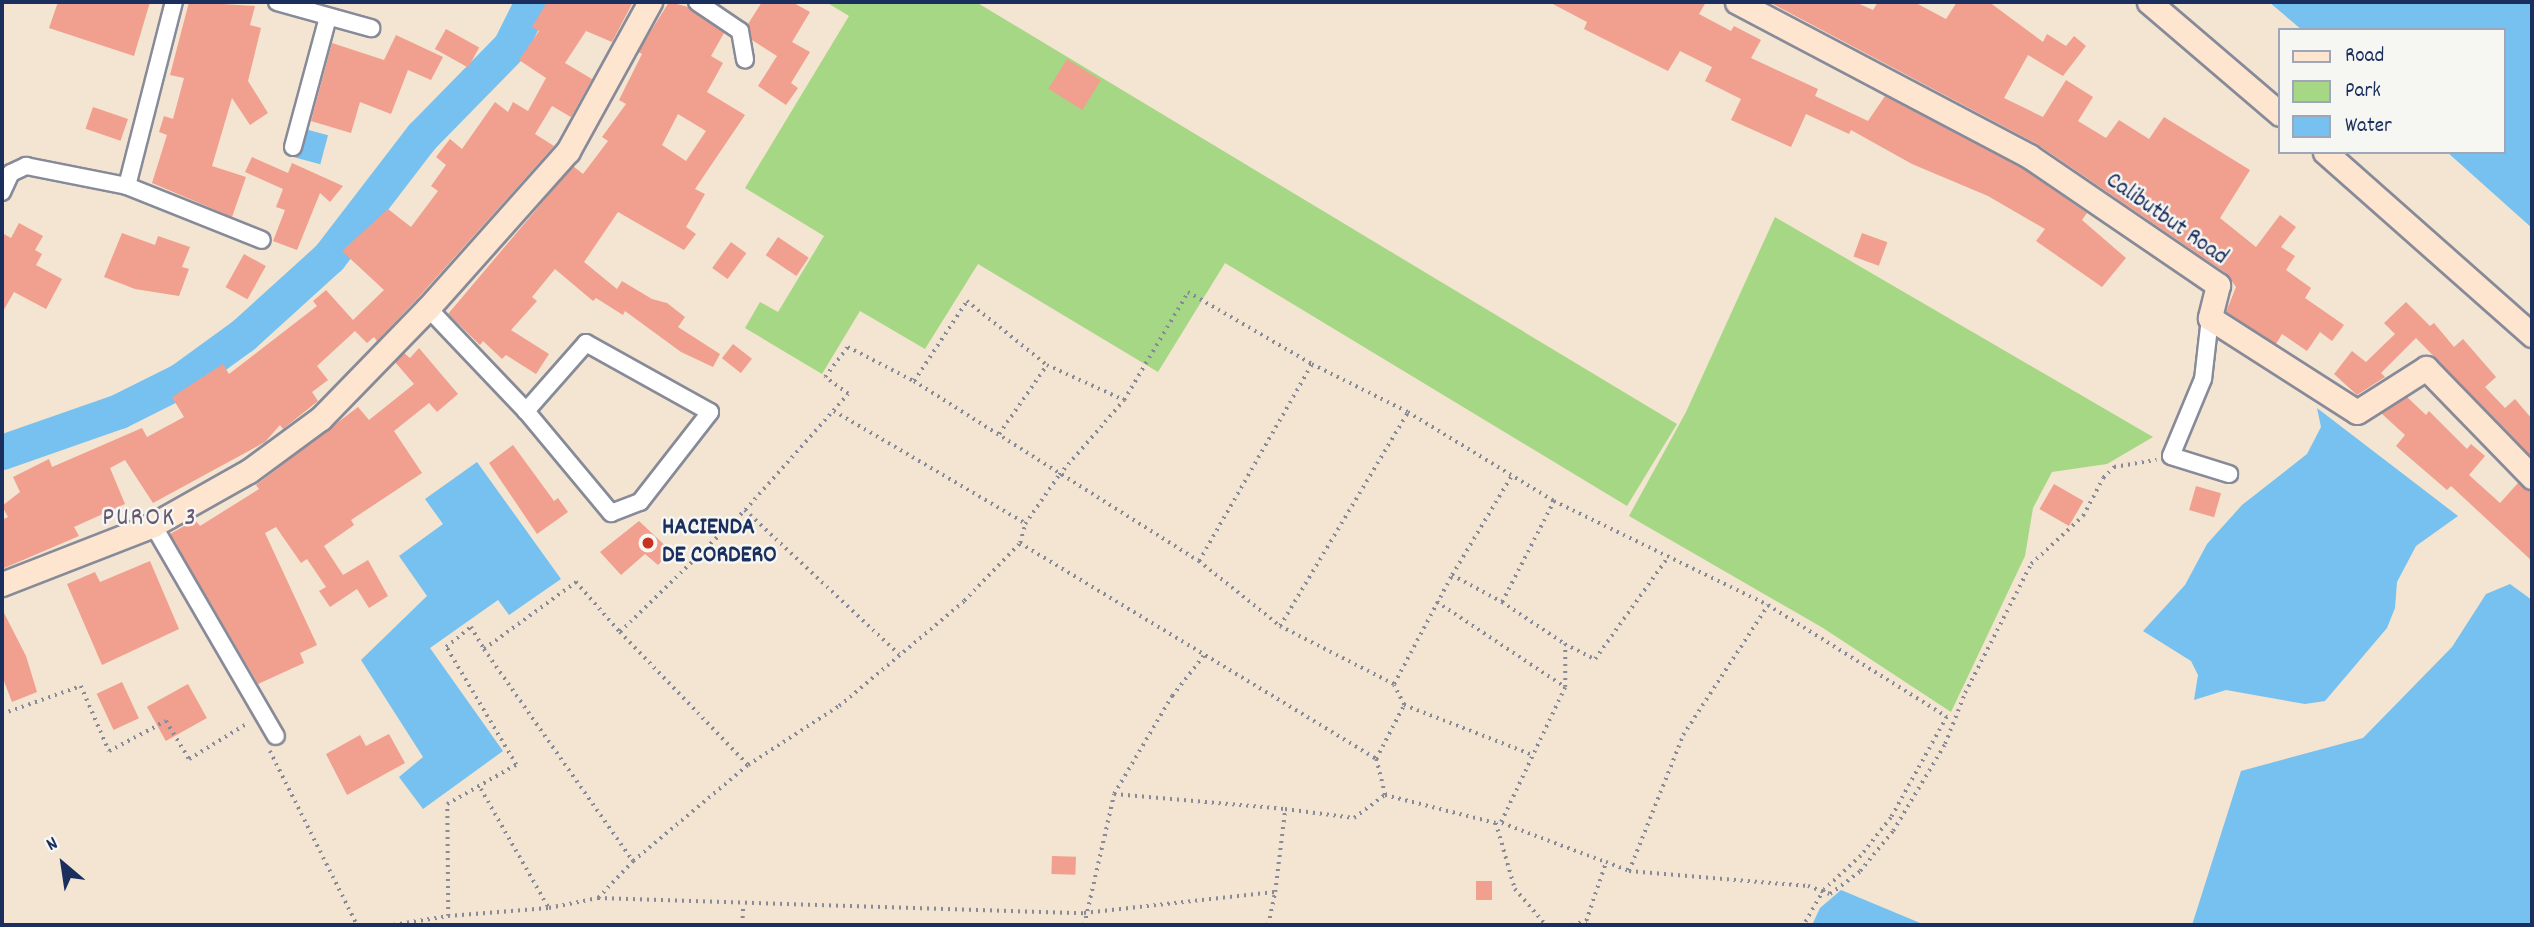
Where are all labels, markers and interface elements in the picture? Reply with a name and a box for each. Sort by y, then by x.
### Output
legend [2278,28,2506,154]
text: Road [2345,42,2384,72]
text: Park [2345,77,2381,107]
text: Water [2345,112,2392,142]
street label: Calibutbut Road [2099,167,2233,273]
district label: PUROK 3 [103,503,197,535]
place label: HACIENDA DE CORDERO [662,515,777,571]
marker: HACIENDA DE CORDERO [640,535,656,551]
north arrow [28,829,98,899]
text: N [42,831,63,859]

